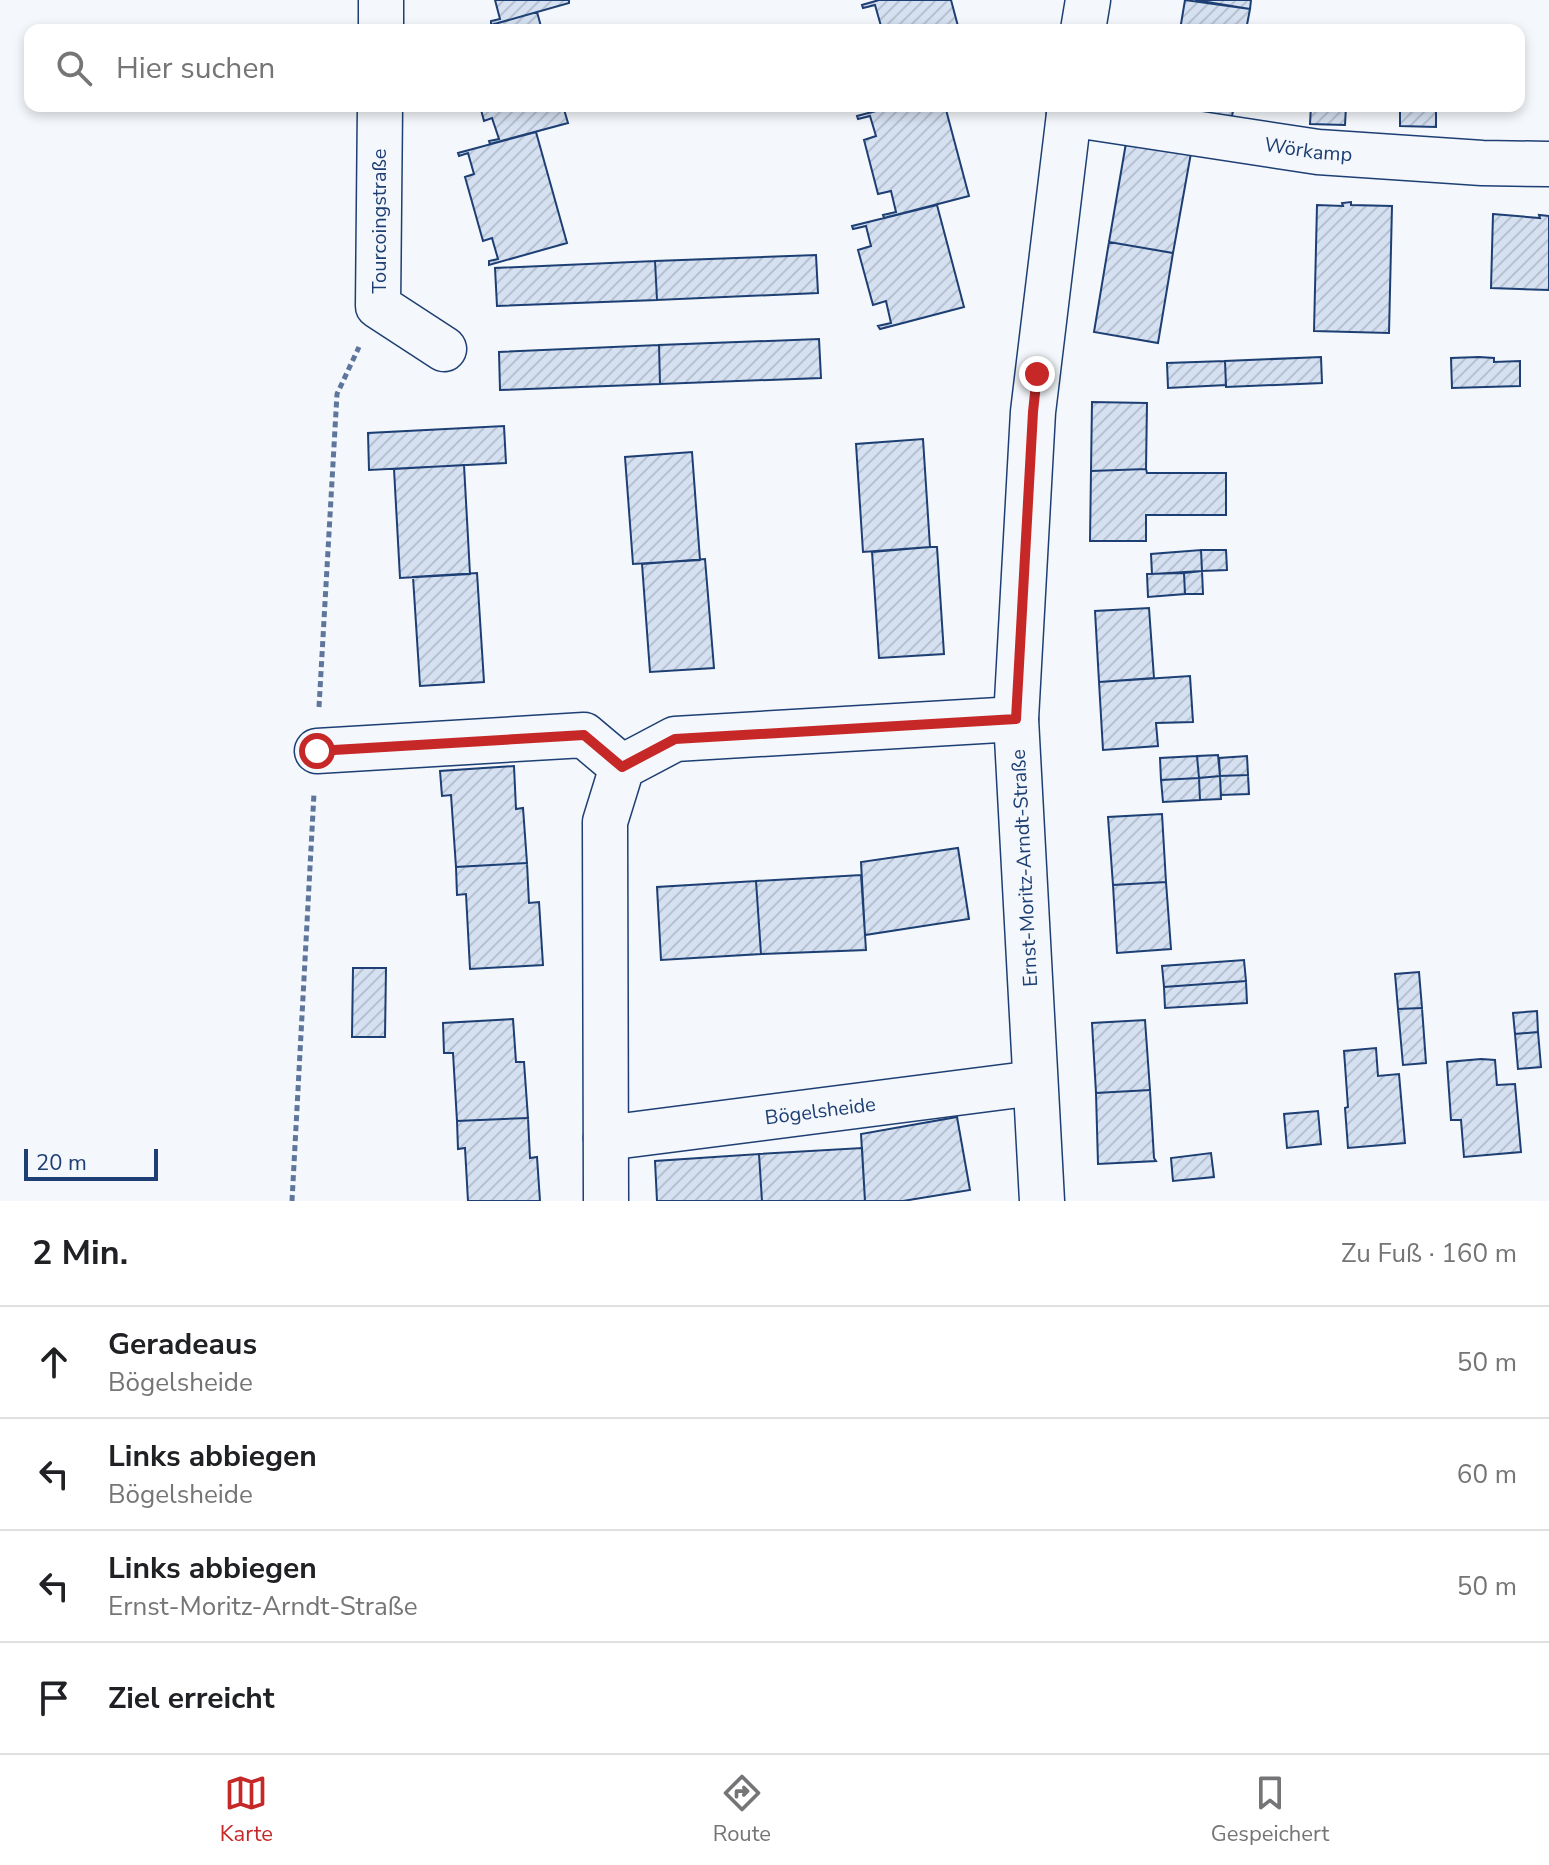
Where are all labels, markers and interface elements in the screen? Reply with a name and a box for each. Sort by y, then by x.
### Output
search box [24,24,1525,112]
icon: search [52,46,96,90]
text: Hier suchen [116,48,275,89]
street label: Wörkamp [1262,131,1353,168]
street label: Tourcoingstraße [366,149,393,293]
route end [1019,356,1055,392]
route start [299,733,335,769]
street label: Ernst-Moritz-Arndt-Straße [1005,748,1044,988]
street label: Bögelsheide [763,1091,877,1132]
scale bar [24,1145,158,1181]
text: 20 m [36,1148,87,1178]
text: 2 Min. [32,1230,128,1276]
text: Zu Fuß · 160 m [1341,1236,1517,1271]
text: Geradeaus [108,1324,257,1365]
icon: ahead [32,1340,76,1384]
text: 50 m [1457,1345,1517,1380]
text: Bögelsheide [108,1365,253,1400]
text: Links abbiegen [108,1436,317,1477]
icon: left [32,1452,76,1496]
text: 60 m [1457,1457,1517,1492]
text: Bögelsheide [108,1477,253,1512]
text: Links abbiegen [108,1548,317,1589]
icon: left [32,1564,76,1608]
text: 50 m [1457,1569,1517,1604]
text: Ernst-Moritz-Arndt-Straße [108,1589,418,1624]
icon: arrive [32,1676,76,1720]
text: Ziel erreicht [108,1678,274,1719]
tab: Karte [220,1771,273,1849]
tab: Route [713,1771,771,1849]
tab: Gespeichert [1211,1771,1329,1849]

